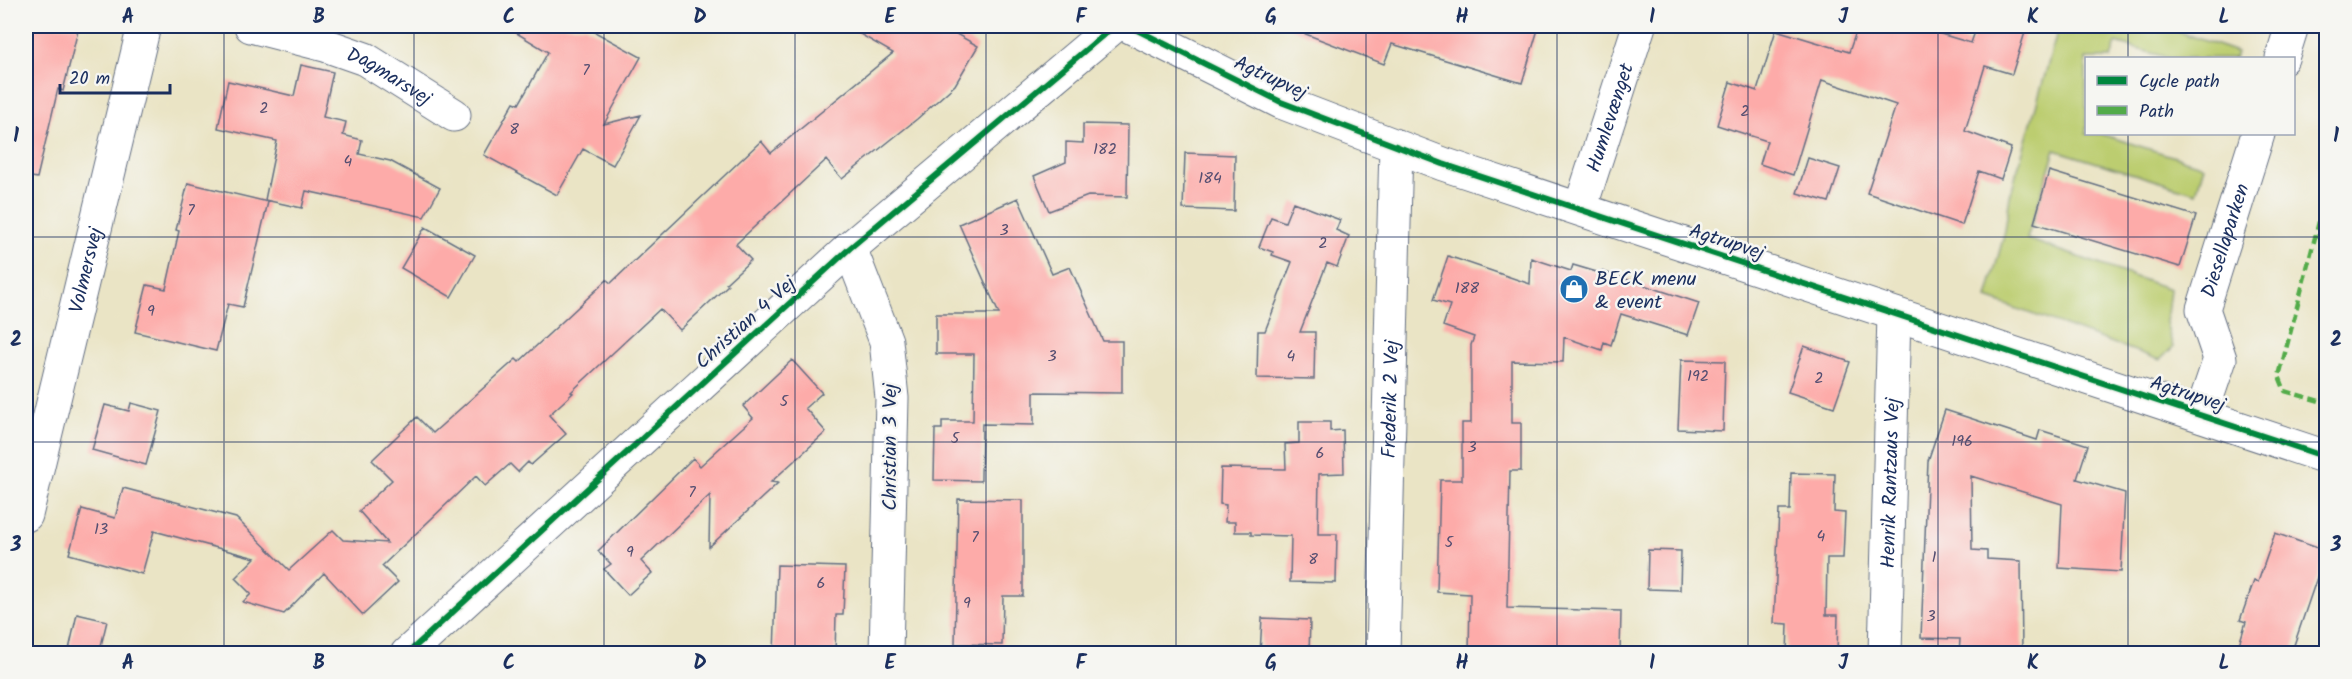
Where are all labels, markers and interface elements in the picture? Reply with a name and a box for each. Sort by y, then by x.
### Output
text: A [122,2,134,34]
text: B [313,2,325,34]
text: C [503,2,515,34]
text: D [693,2,707,34]
text: E [884,2,896,34]
text: F [1076,2,1088,34]
text: G [1265,2,1277,34]
text: H [1455,2,1469,34]
text: I [1649,2,1655,34]
text: J [1838,2,1849,34]
text: K [2027,2,2039,34]
text: L [2219,2,2229,34]
street label: Dagmarsvej [342,40,438,116]
street label: Agtrupvej [1228,48,1313,110]
scale bar [60,57,170,95]
legend [2085,57,2295,135]
house number: 7 [582,58,590,83]
street label: Humlevænget [1579,59,1644,177]
text: 20 m [69,65,110,94]
text: Cycle path [2139,68,2220,97]
house number: 2 [259,96,269,121]
text: Path [2139,98,2174,127]
house number: 2 [1740,99,1750,124]
house number: 8 [509,117,519,142]
text: 1 [13,121,19,153]
text: 1 [2333,121,2339,153]
house number: 182 [1093,137,1117,162]
house number: 4 [344,149,353,174]
house number: 184 [1198,166,1222,191]
street label: Diesellaparken [2194,180,2259,302]
house number: 7 [187,198,195,223]
street label: Agtrupvej [1684,216,1769,270]
house number: 3 [999,218,1009,243]
street label: Volmersvej [61,223,113,317]
house number: 2 [1318,231,1328,256]
place label: BECK menu & event [1595,264,1697,319]
street label: Christian 4 Vej [688,269,805,378]
shop icon: BECK menu & event [1558,273,1590,305]
house number: 188 [1455,276,1480,301]
house number: 9 [147,299,155,324]
text: 2 [10,325,22,357]
text: 2 [2330,325,2342,357]
street label: Frederik 2 Vej [1374,339,1409,459]
house number: 3 [1047,344,1057,369]
house number: 4 [1287,344,1296,369]
house number: 192 [1687,364,1709,389]
house number: 2 [1814,366,1824,391]
street label: Agtrupvej [2145,368,2230,422]
street label: Christian 3 Vej [875,382,907,511]
house number: 5 [780,389,790,414]
street label: Henrik Rantzaus Vej [1873,397,1910,569]
house number: 5 [951,426,961,451]
house number: 196 [1951,429,1973,454]
house number: 3 [1467,435,1477,460]
house number: 6 [1316,441,1324,466]
house number: 7 [688,480,696,505]
house number: 13 [94,517,108,542]
house number: 4 [1817,524,1826,549]
house number: 7 [971,525,979,550]
text: 3 [10,530,22,562]
house number: 5 [1445,530,1455,555]
text: 3 [2330,530,2342,562]
house number: 9 [626,540,634,565]
house number: 1 [1931,545,1937,570]
house number: 8 [1308,547,1318,572]
house number: 6 [817,571,825,596]
house number: 9 [963,591,971,616]
house number: 3 [1926,604,1936,629]
text: A [122,648,134,679]
text: B [313,648,325,679]
text: C [503,648,515,679]
text: D [693,648,707,679]
text: E [884,648,896,679]
text: F [1076,648,1088,679]
text: G [1265,648,1277,679]
text: H [1455,648,1469,679]
text: I [1649,648,1655,679]
text: J [1838,648,1849,679]
text: K [2027,648,2039,679]
text: L [2219,648,2229,679]

